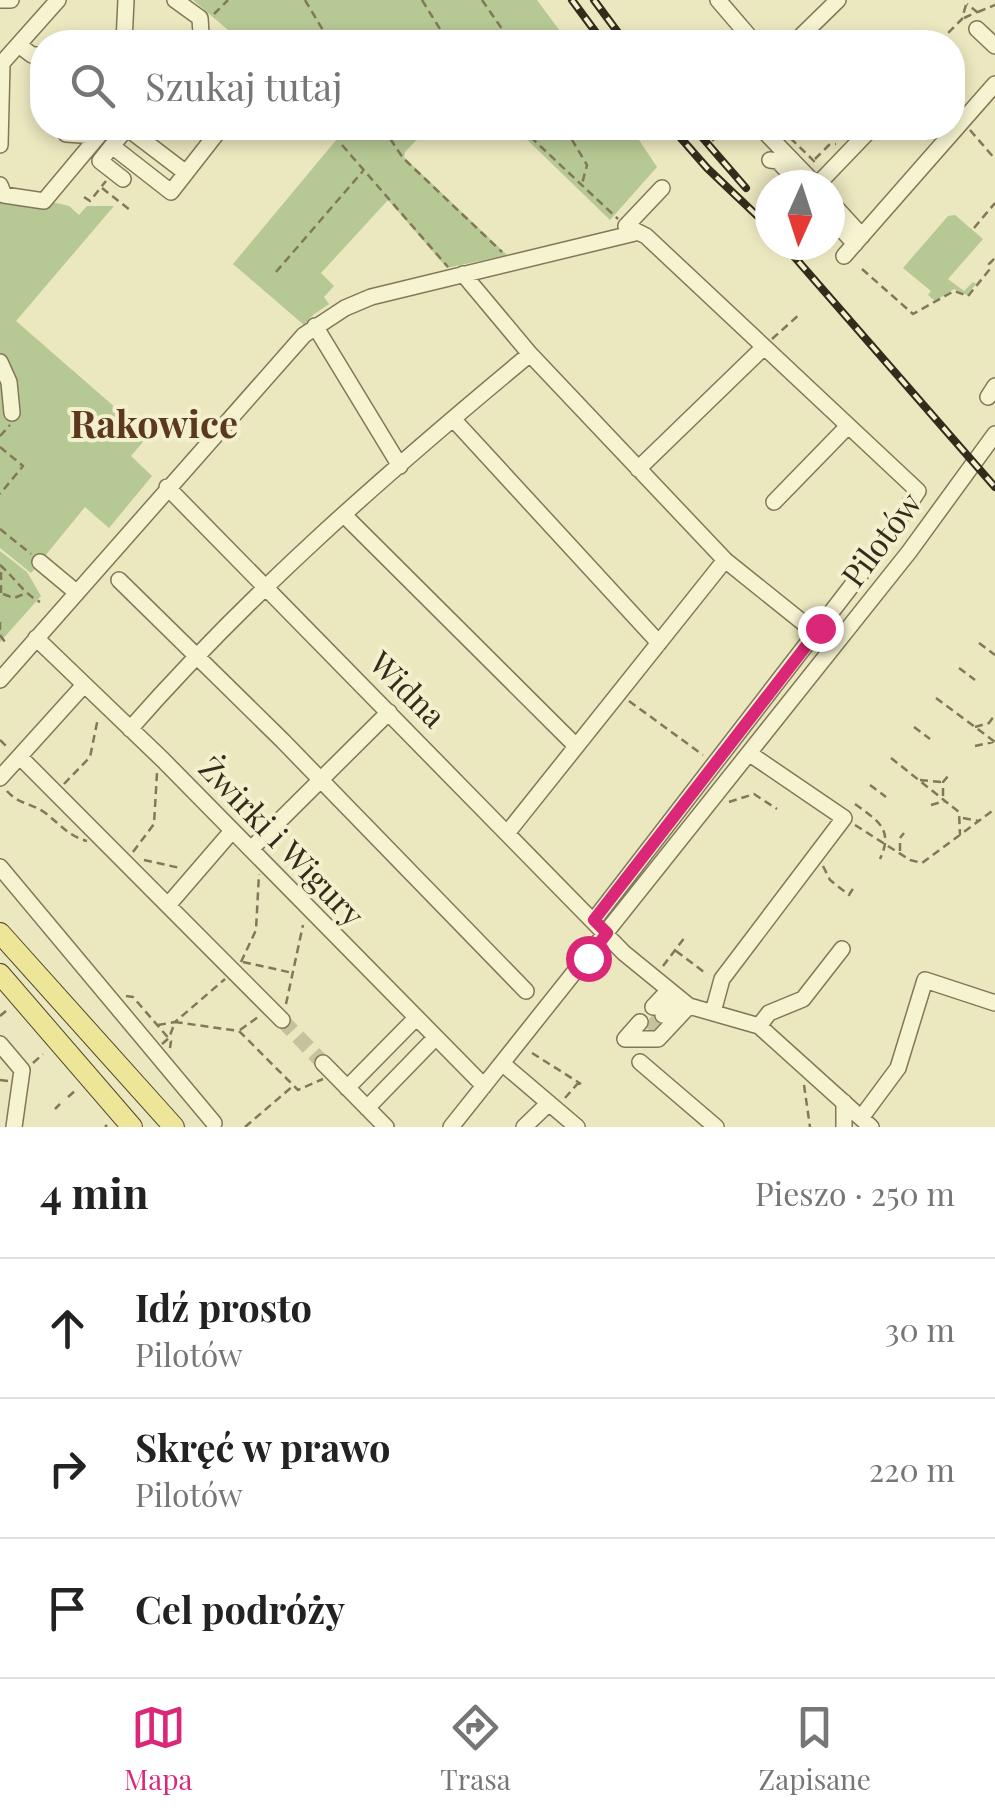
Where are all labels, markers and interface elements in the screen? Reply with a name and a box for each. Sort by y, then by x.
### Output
search box [30,30,965,140]
icon: search [65,58,120,113]
text: Szukaj tutaj [145,60,342,111]
north arrow [755,170,845,260]
district label: Rakowice [70,397,238,448]
street label: Pilotów [830,482,930,594]
route end [798,606,844,652]
street label: Widna [361,640,456,736]
street label: Żwirki i Wigury [191,746,375,935]
route start [566,936,612,982]
text: 4 min [40,1164,149,1220]
text: Pieszo · 250 m [755,1171,955,1214]
text: Idź prosto [135,1281,312,1332]
icon: ahead [40,1301,95,1356]
text: 30 m [885,1307,955,1350]
text: Pilotów [135,1332,243,1375]
text: Skręć w prawo [135,1421,391,1472]
icon: right [40,1441,95,1496]
text: 220 m [869,1447,955,1490]
text: Pilotów [135,1472,243,1515]
icon: arrive [40,1581,95,1636]
text: Cel podróży [135,1583,345,1634]
tab: Mapa [124,1700,192,1797]
tab: Trasa [440,1700,511,1797]
tab: Zapisane [759,1700,871,1797]

